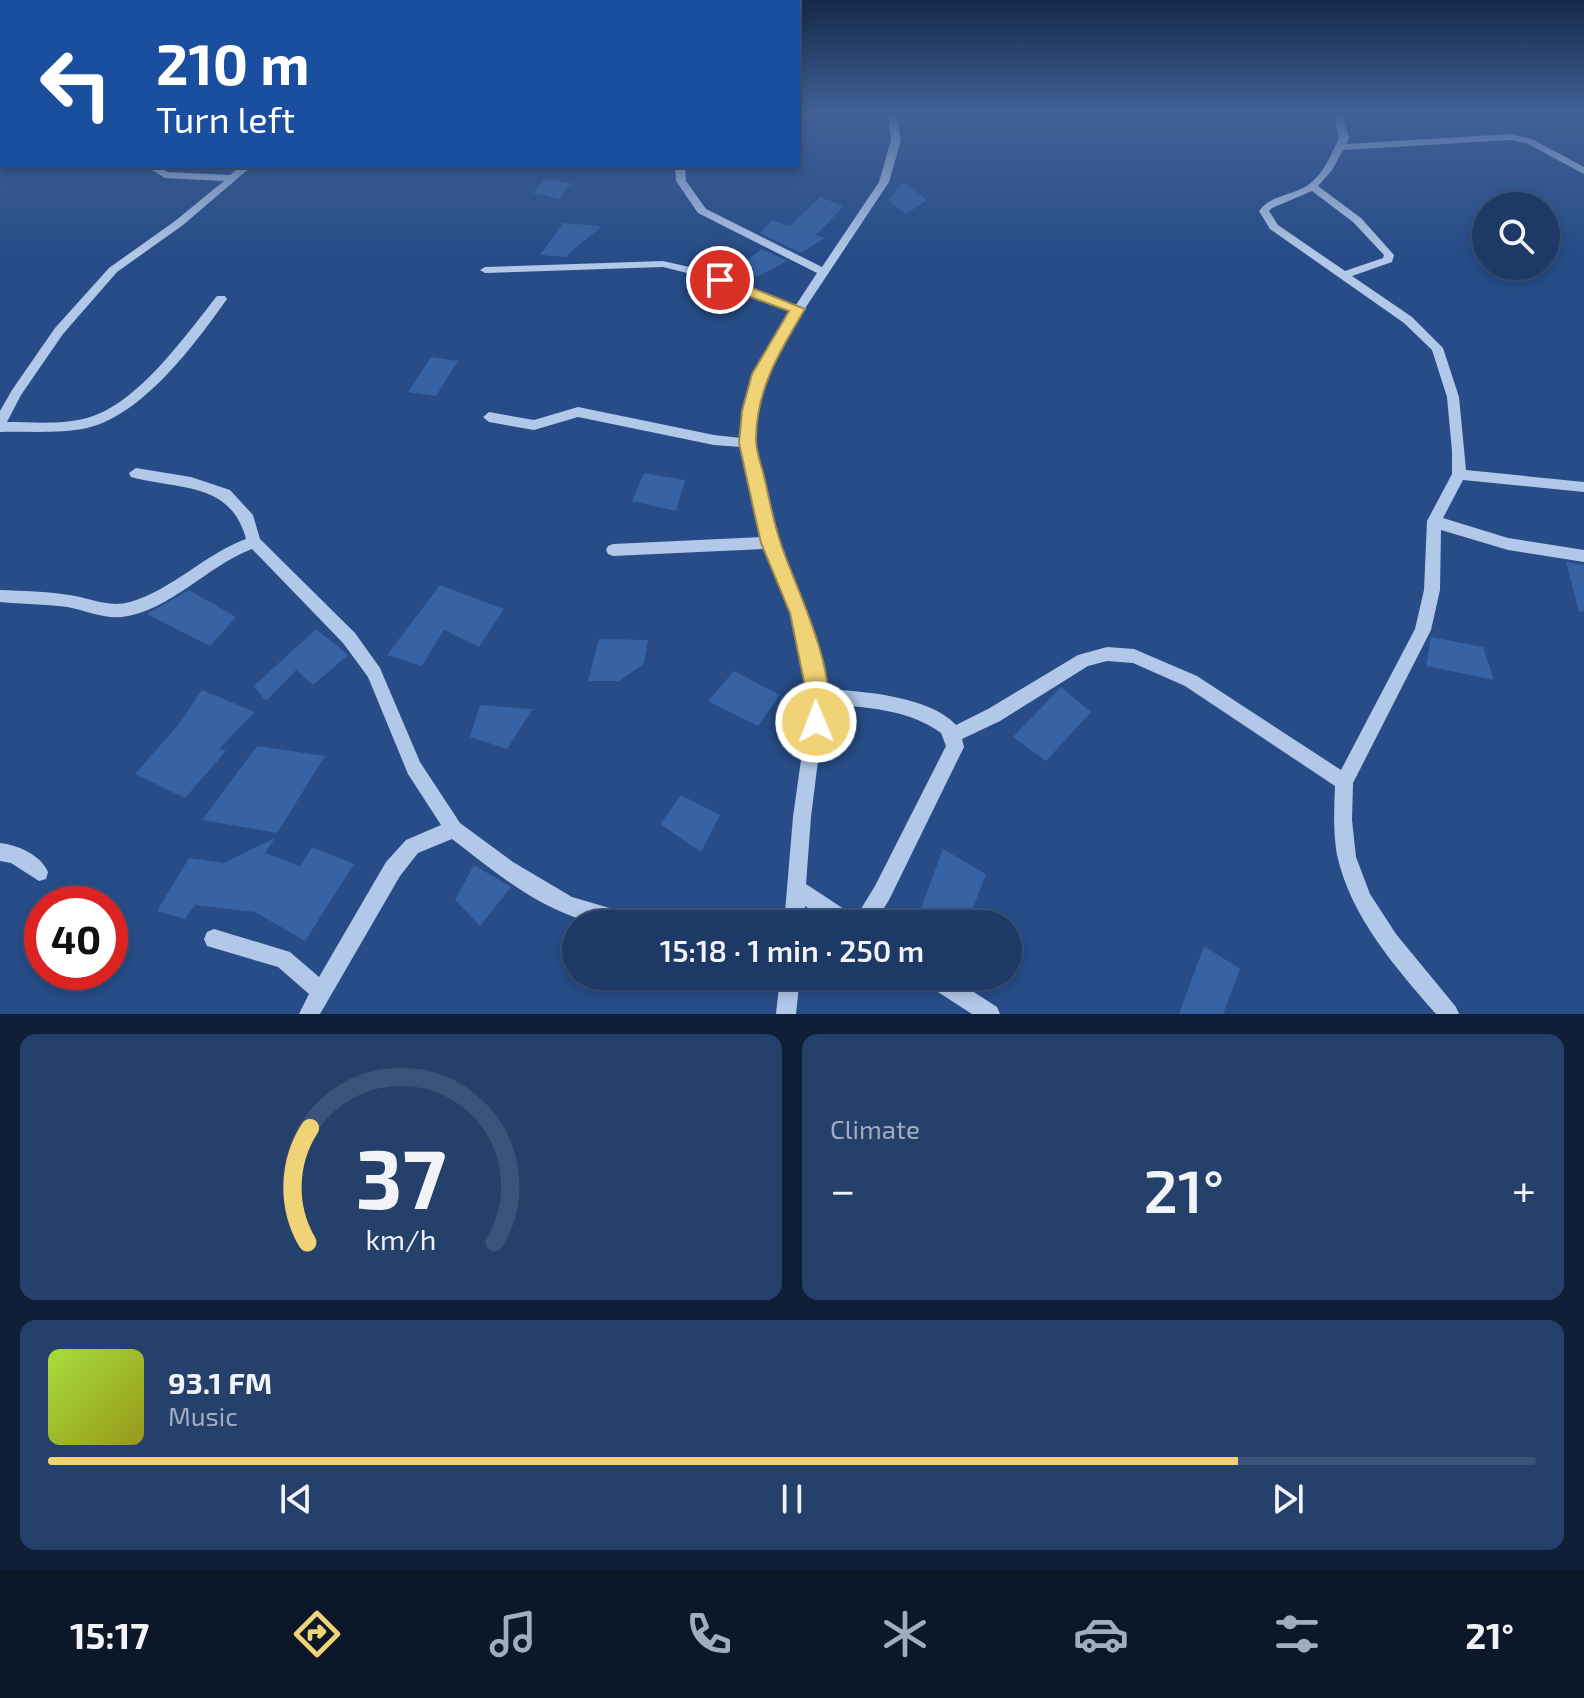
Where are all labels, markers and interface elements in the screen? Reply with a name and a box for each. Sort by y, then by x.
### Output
text: 210 m [156,29,310,96]
icon: left [24,32,128,136]
text: Turn left [156,97,295,140]
map controls [1472,192,1560,280]
button: search [1472,192,1560,280]
pin [686,246,754,314]
icon: arrive [698,258,742,302]
position arrow [774,680,858,764]
speed limit sign: 40 [24,886,128,990]
text: 15:18 · 1 min · 250 m [660,932,924,968]
text: Climate [830,1113,920,1144]
text: 37 [355,1126,447,1226]
text: 21° [1143,1153,1224,1225]
text: − [830,1162,856,1215]
text: + [1512,1162,1536,1215]
text: km/h [366,1221,436,1256]
text: 93.1 FM [168,1364,272,1400]
text: Music [168,1400,238,1431]
icon: previous [274,1477,318,1521]
icon: pause [770,1477,814,1521]
icon: next [1266,1477,1310,1521]
icon: directions [289,1606,345,1662]
icon: music [485,1606,541,1662]
icon: phone [681,1606,737,1662]
icon: climate [877,1606,933,1662]
icon: car [1073,1606,1129,1662]
icon: filters [1269,1606,1325,1662]
text: 15:17 [70,1613,149,1656]
text: 21° [1465,1613,1514,1656]

